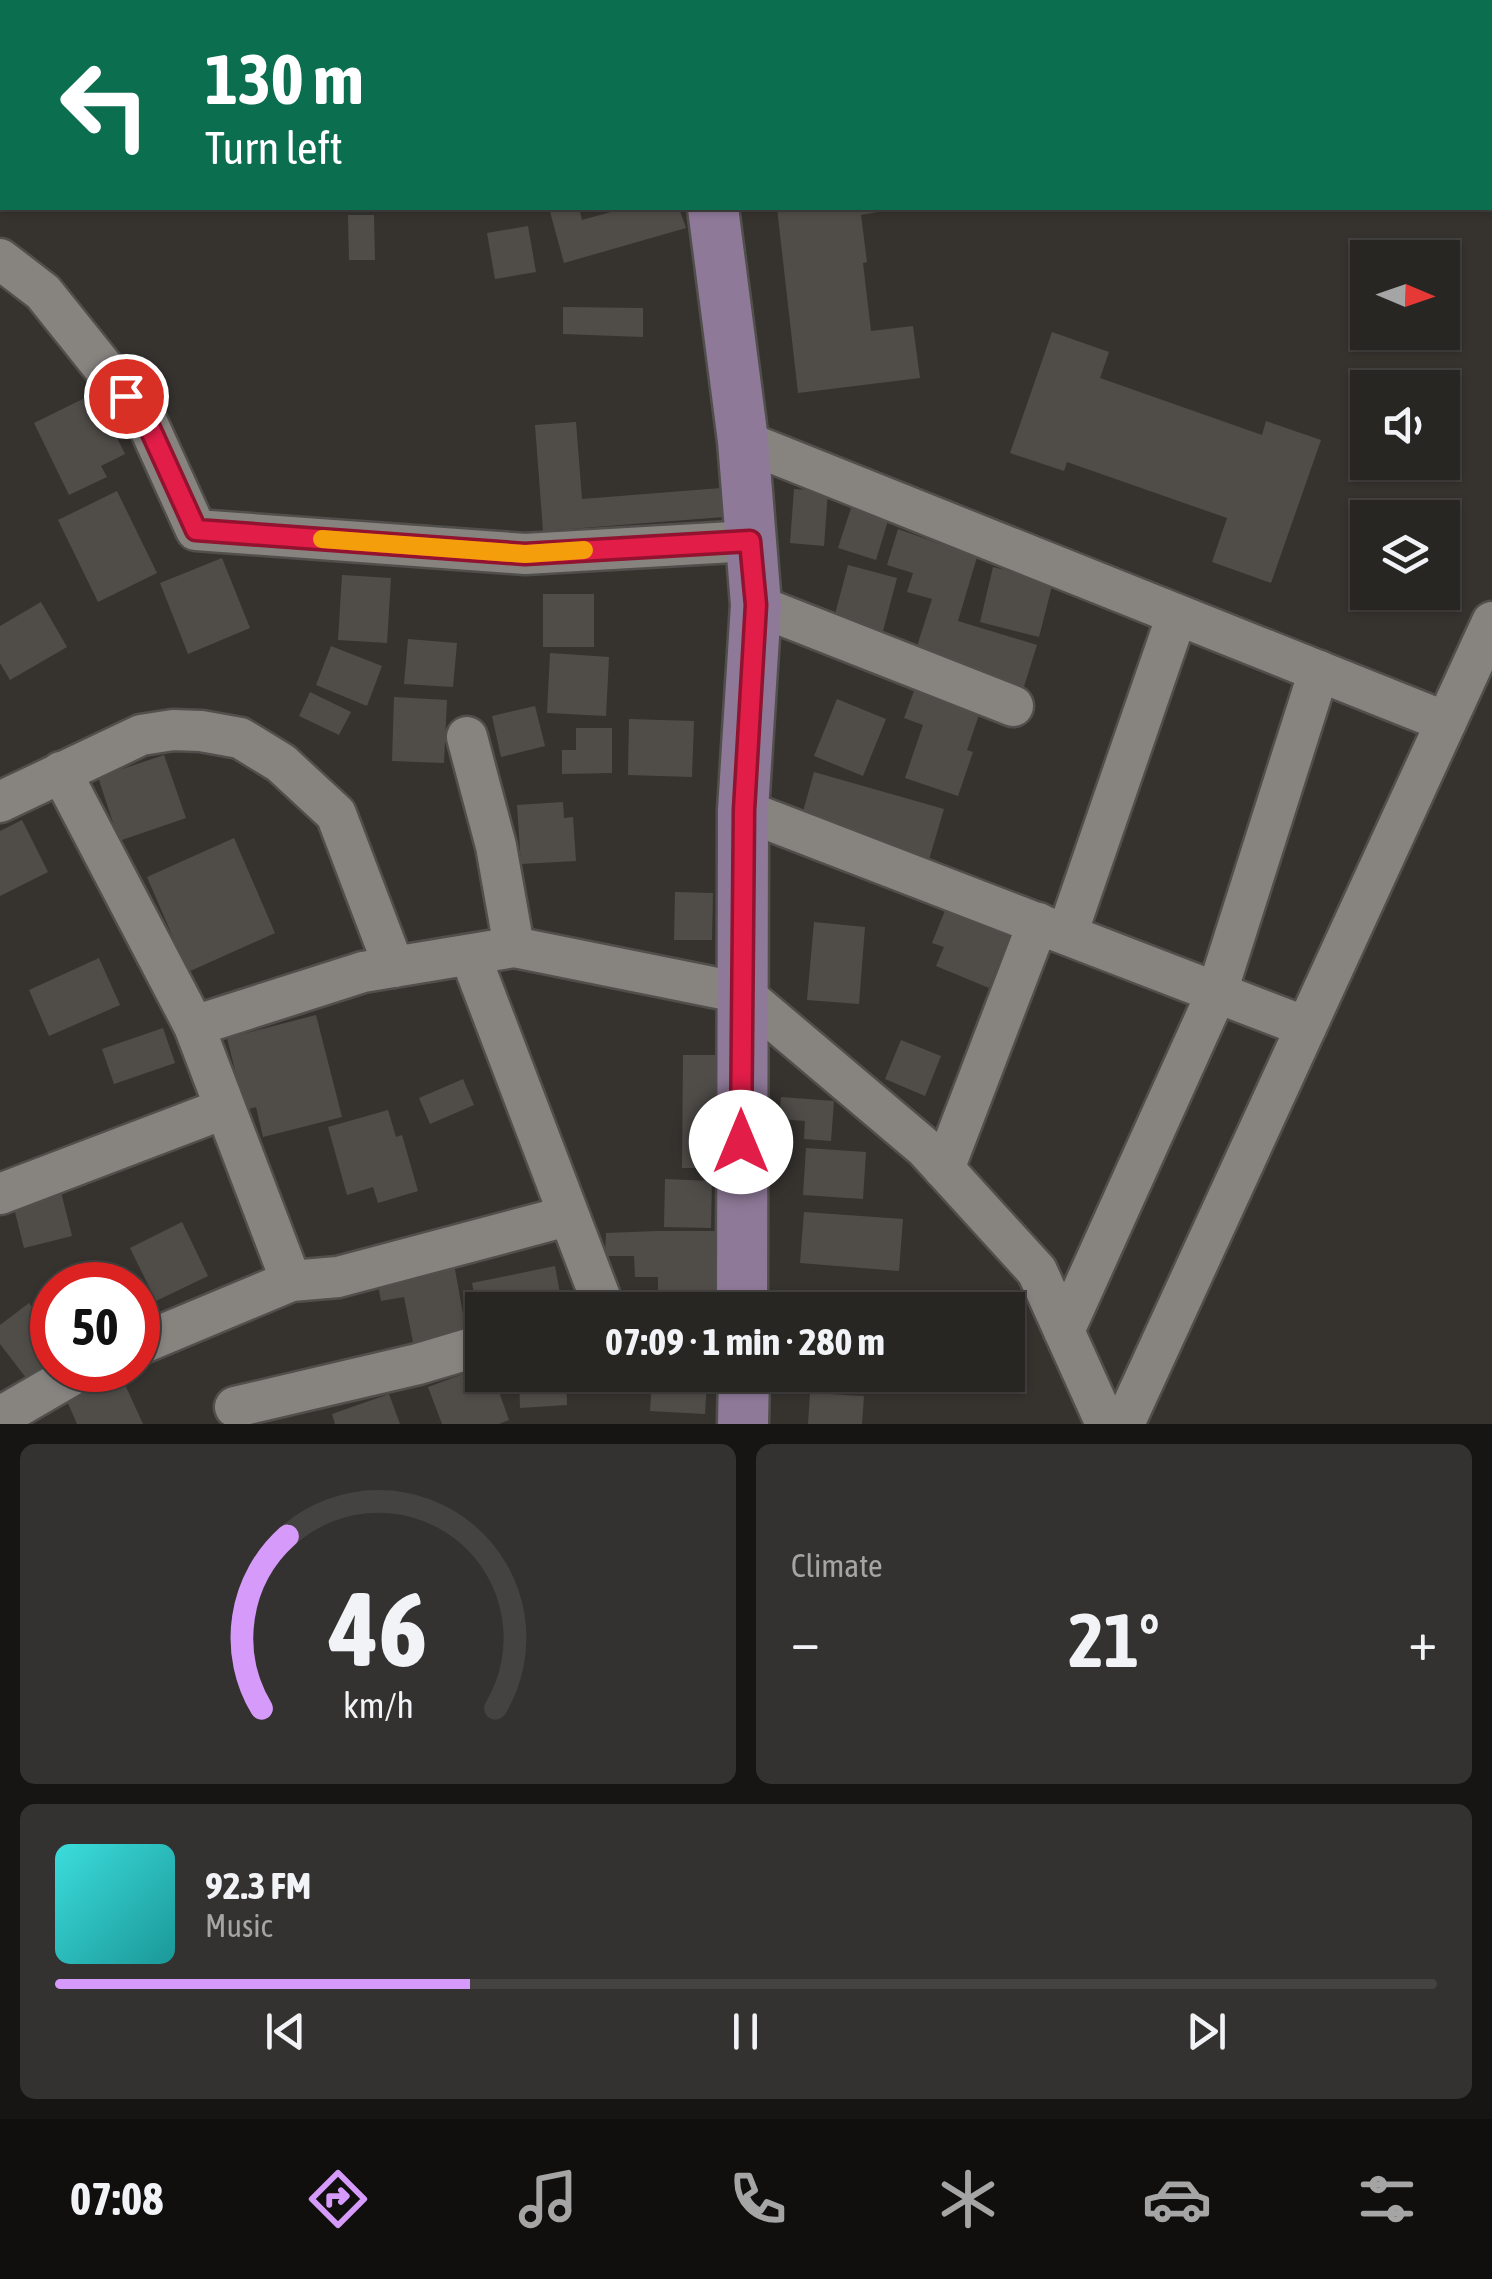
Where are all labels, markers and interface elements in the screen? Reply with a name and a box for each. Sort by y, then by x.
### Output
text: 130 m [205,39,364,119]
icon: left [40,40,170,170]
text: Turn left [205,122,343,174]
north arrow [1350,240,1460,350]
map controls [1350,240,1460,610]
pin [84,354,169,439]
icon: arrive [99,369,154,424]
button: sound [1350,370,1460,480]
button: layers [1350,500,1460,610]
position arrow [689,1090,793,1194]
speed limit sign: 50 [30,1262,160,1392]
text: 07:09 · 1 min · 280 m [605,1320,885,1363]
text: Climate [791,1547,883,1584]
text: 46 [328,1569,427,1688]
text: 21° [1068,1597,1160,1683]
text: − [791,1609,820,1672]
text: + [1408,1609,1437,1672]
text: km/h [343,1685,413,1726]
text: 92.3 FM [205,1864,311,1907]
text: Music [205,1907,272,1944]
icon: previous [258,2004,313,2059]
icon: pause [718,2004,773,2059]
icon: next [1179,2004,1234,2059]
icon: directions [303,2164,373,2234]
icon: music [513,2164,583,2234]
icon: phone [723,2164,793,2234]
icon: climate [933,2164,1003,2234]
icon: car [1142,2164,1212,2234]
icon: filters [1352,2164,1422,2234]
text: 07:08 [70,2173,163,2225]

